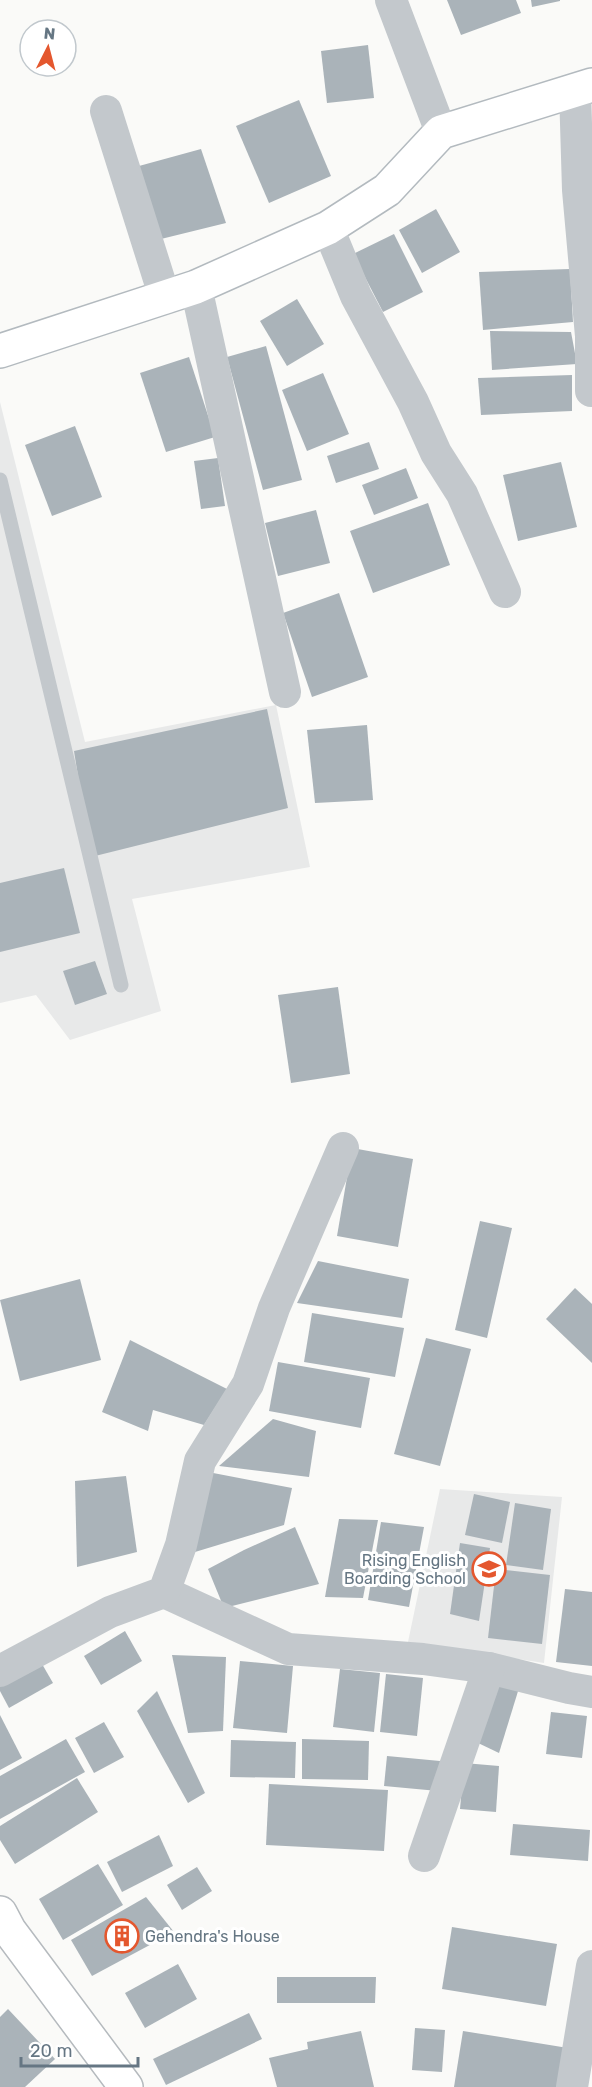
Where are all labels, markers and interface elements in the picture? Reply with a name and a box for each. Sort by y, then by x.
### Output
north arrow [18,18,78,78]
text: N [43,24,56,44]
place label: Rising English Boarding School [344,1551,466,1588]
school or university icon: Rising English Boarding School [471,1551,507,1587]
building icon: Gehendra's House [104,1918,140,1954]
place label: Gehendra's House [145,1927,280,1946]
scale bar [21,2030,138,2068]
text: 20 m [30,2040,72,2062]

